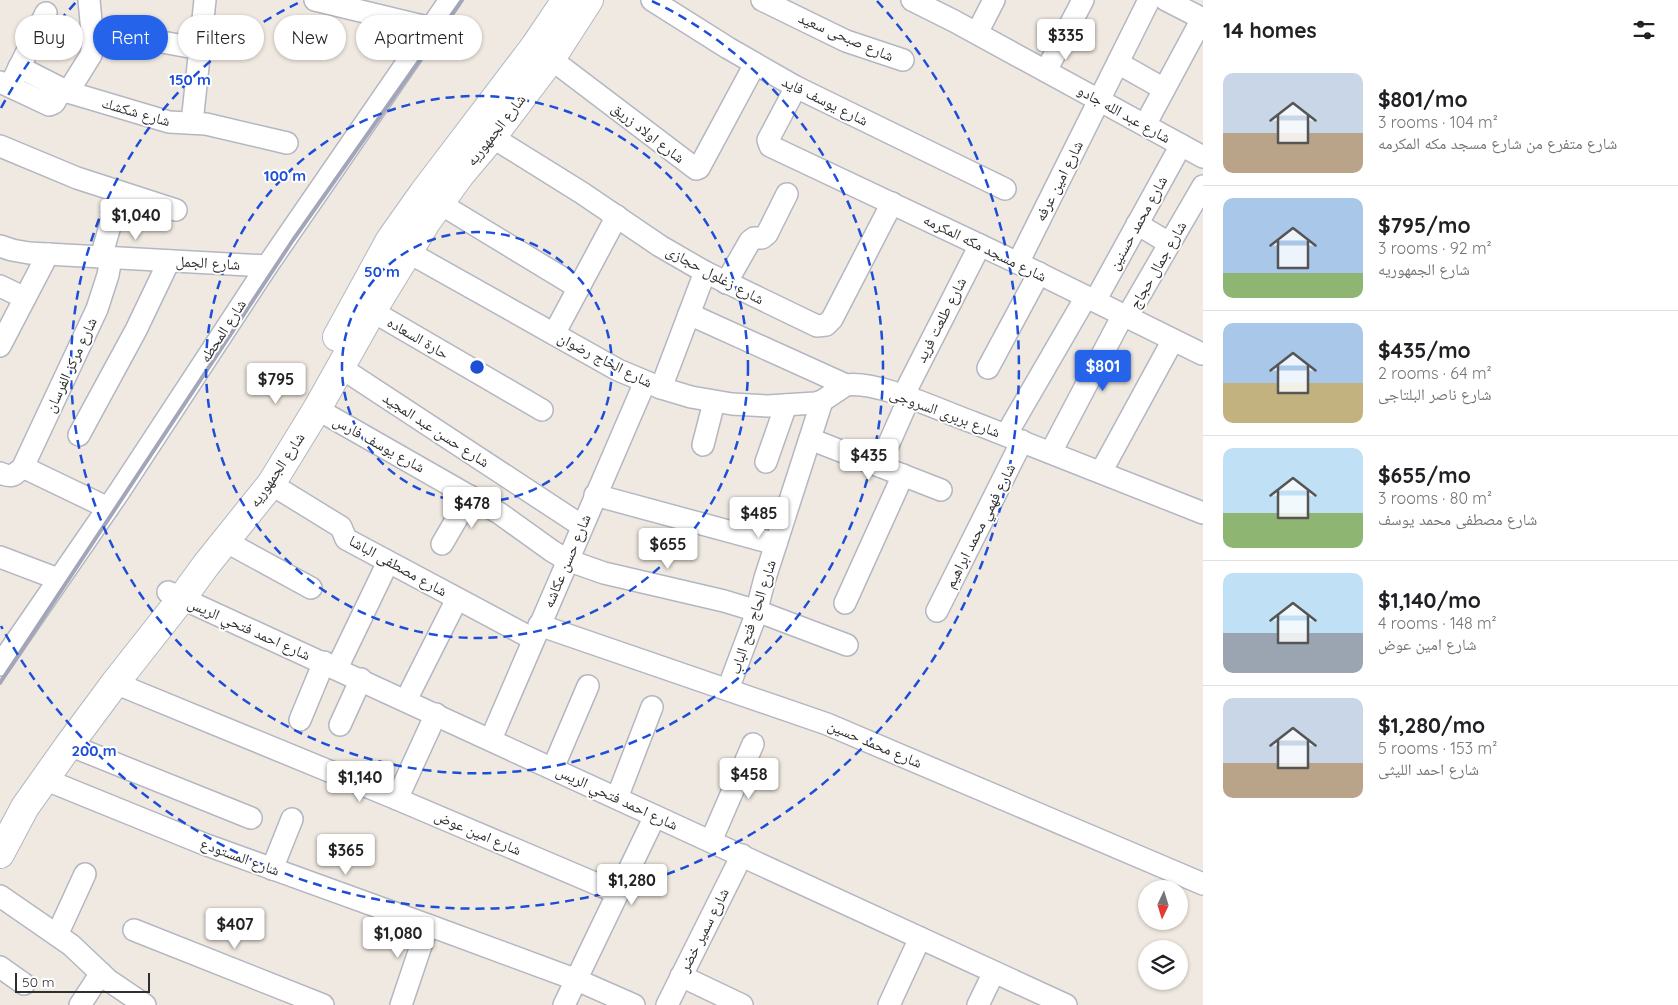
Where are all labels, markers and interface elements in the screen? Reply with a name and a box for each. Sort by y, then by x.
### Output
street label: شارع صبحى سعيد [795,8,897,66]
chip: Buy [15,15,83,60]
chip: Rent [93,15,168,60]
chip: Filters [178,15,264,60]
chip: New [274,15,346,60]
chip: Apartment [356,15,482,60]
icon: filters [1630,16,1658,44]
text: 14 homes [1223,17,1317,43]
pin: $335 [1036,18,1096,61]
text: $335 [1048,25,1084,45]
text: 150 m [169,70,211,89]
street label: شارع يوسف فايد [779,72,871,131]
street label: شارع عبد الله جادو [1074,80,1174,148]
text: $801/mo [1378,86,1468,112]
street label: شارع الجمهوريه [462,90,530,170]
street label: شارع شكشك [99,93,173,131]
icon: home [1263,93,1323,153]
street label: شارع اولاد زريق [607,98,689,168]
text: 3 rooms · 104 m² [1378,112,1498,132]
text: شارع متفرع من شارع مسجد مكه المكرمه [1378,133,1617,153]
street label: شارع امين عرفه [1030,137,1088,225]
text: 100 m [264,166,306,185]
street label: شارع محمد حسنين [1104,172,1172,274]
pin: $1,040 [95,198,177,241]
text: $1,040 [111,205,161,225]
street label: شارع مسجد مكه المكرمه [920,209,1050,287]
text: $795/mo [1378,212,1470,238]
street label: شارع جمال حجاج [1125,217,1191,312]
icon: home [1263,218,1323,278]
text: 3 rooms · 92 m² [1378,238,1492,258]
street label: شارع زغلول حجازى [663,241,768,309]
street label: شارع الجمل [175,251,241,275]
text: شارع الجمهوريه [1378,259,1470,279]
text: 50 m [364,262,400,281]
street label: شارع طلعت فريد [911,274,971,366]
street label: شارع المحطه [195,295,251,367]
street label: حارة السعاده [384,312,453,363]
street label: شارع مركز الفرسان [40,314,102,416]
street label: شارع الحاج رضوان [554,328,656,393]
text: $435/mo [1378,337,1471,363]
icon: home [1263,343,1323,403]
pin: $801 [1073,350,1133,392]
text: $801 [1086,356,1120,376]
centre of rings [468,358,486,376]
pin: $795 [246,362,306,405]
text: 2 rooms · 64 m² [1378,363,1492,383]
text: $795 [258,369,294,389]
street label: شارع بربرى السروجى [887,384,1003,442]
text: شارع ناصر البلتاجى [1378,384,1491,404]
street label: شارع حسن عبد المجيد [379,388,493,472]
street label: شارع يوسف فارس [330,411,429,478]
street label: شارع الجمهوريه [245,429,309,511]
pin: $435 [839,438,899,481]
text: $435 [851,445,887,465]
street label: شارع فهمي محمد ابراهيم [940,460,1022,593]
text: $655/mo [1378,462,1471,488]
icon: home [1263,468,1323,528]
pin: $478 [442,486,502,529]
text: 3 rooms · 80 m² [1378,488,1492,508]
text: $478 [454,493,490,513]
pin: $485 [729,496,789,539]
text: $485 [741,503,777,523]
text: شارع مصطفى محمد يوسف [1378,509,1537,529]
street label: شارع حسن عكاشه [538,511,596,611]
pin: $655 [638,528,698,570]
street label: شارع مصطفى الباشا [345,531,451,601]
text: $655 [650,534,686,554]
street label: شارع الحاج فتح الباب [725,557,781,677]
text: $1,140/mo [1378,587,1481,613]
street label: شارع احمد فتحي الريس [184,593,314,667]
icon: home [1263,593,1323,653]
text: 4 rooms · 148 m² [1378,613,1497,633]
text: شارع امين عوض [1378,634,1476,654]
text: $1,280/mo [1378,712,1485,738]
street label: شارع محمد حسين [825,715,925,773]
icon: home [1263,718,1323,778]
text: 5 rooms · 153 m² [1378,738,1497,758]
text: 200 m [72,741,117,760]
pin: $458 [719,758,779,800]
text: شارع احمد الليثى [1378,759,1479,779]
pin: $1,140 [319,760,401,803]
street label: شارع احمد فتحي الريس [552,761,681,837]
text: $458 [731,764,767,784]
text: $1,140 [338,767,382,787]
street label: شارع امين عوض [432,806,525,860]
street label: شارع المستودع [197,833,283,881]
pin: $365 [316,834,376,876]
text: $365 [328,840,364,860]
pin: $1,280 [591,864,673,906]
text: $1,280 [608,870,656,890]
north arrow [1138,880,1188,930]
map controls [1138,880,1188,990]
street label: شارع سمير خضر [674,885,734,976]
pin: $407 [205,908,265,950]
text: $407 [217,914,253,934]
pin: $1,080 [357,916,439,959]
text: $1,080 [374,923,422,943]
button: layers [1138,940,1188,990]
scale bar [15,970,150,993]
text: 50 m [22,973,55,991]

